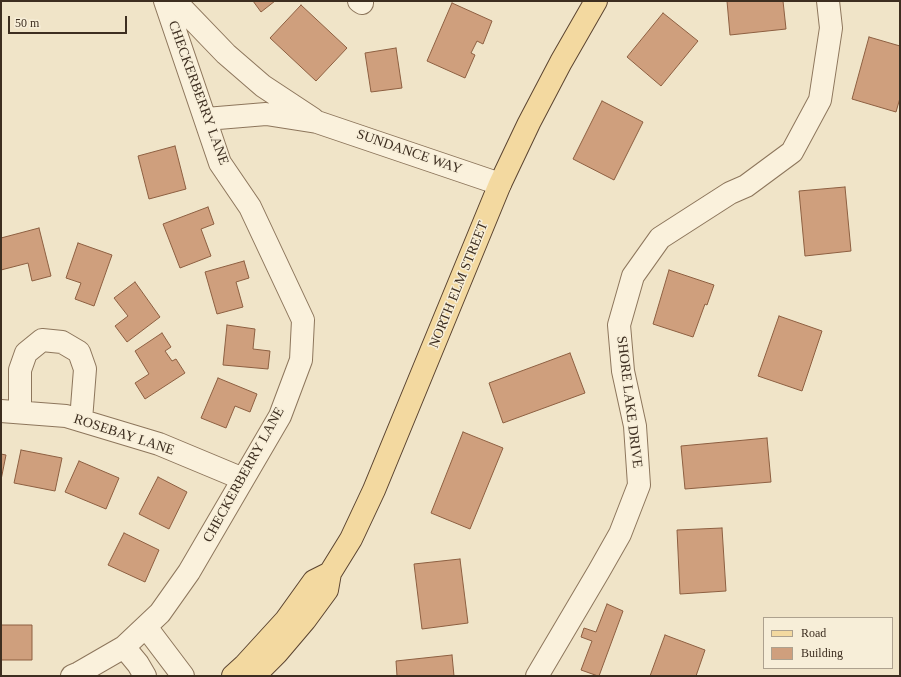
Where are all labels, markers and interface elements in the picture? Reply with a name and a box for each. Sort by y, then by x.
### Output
scale bar [10,8,129,34]
text: 50 m [15,16,39,30]
street label: CHECKERBERRY LANE [164,19,232,167]
street label: SUNDANCE WAY [354,126,464,178]
street label: NORTH ELM STREET [426,219,492,351]
street label: SHORE LAKE DRIVE [613,335,645,469]
street label: CHECKERBERRY LANE [200,404,288,546]
street label: ROSEBAY LANE [72,411,176,459]
legend [763,617,893,669]
text: Road [801,626,826,640]
text: Building [801,646,843,660]

